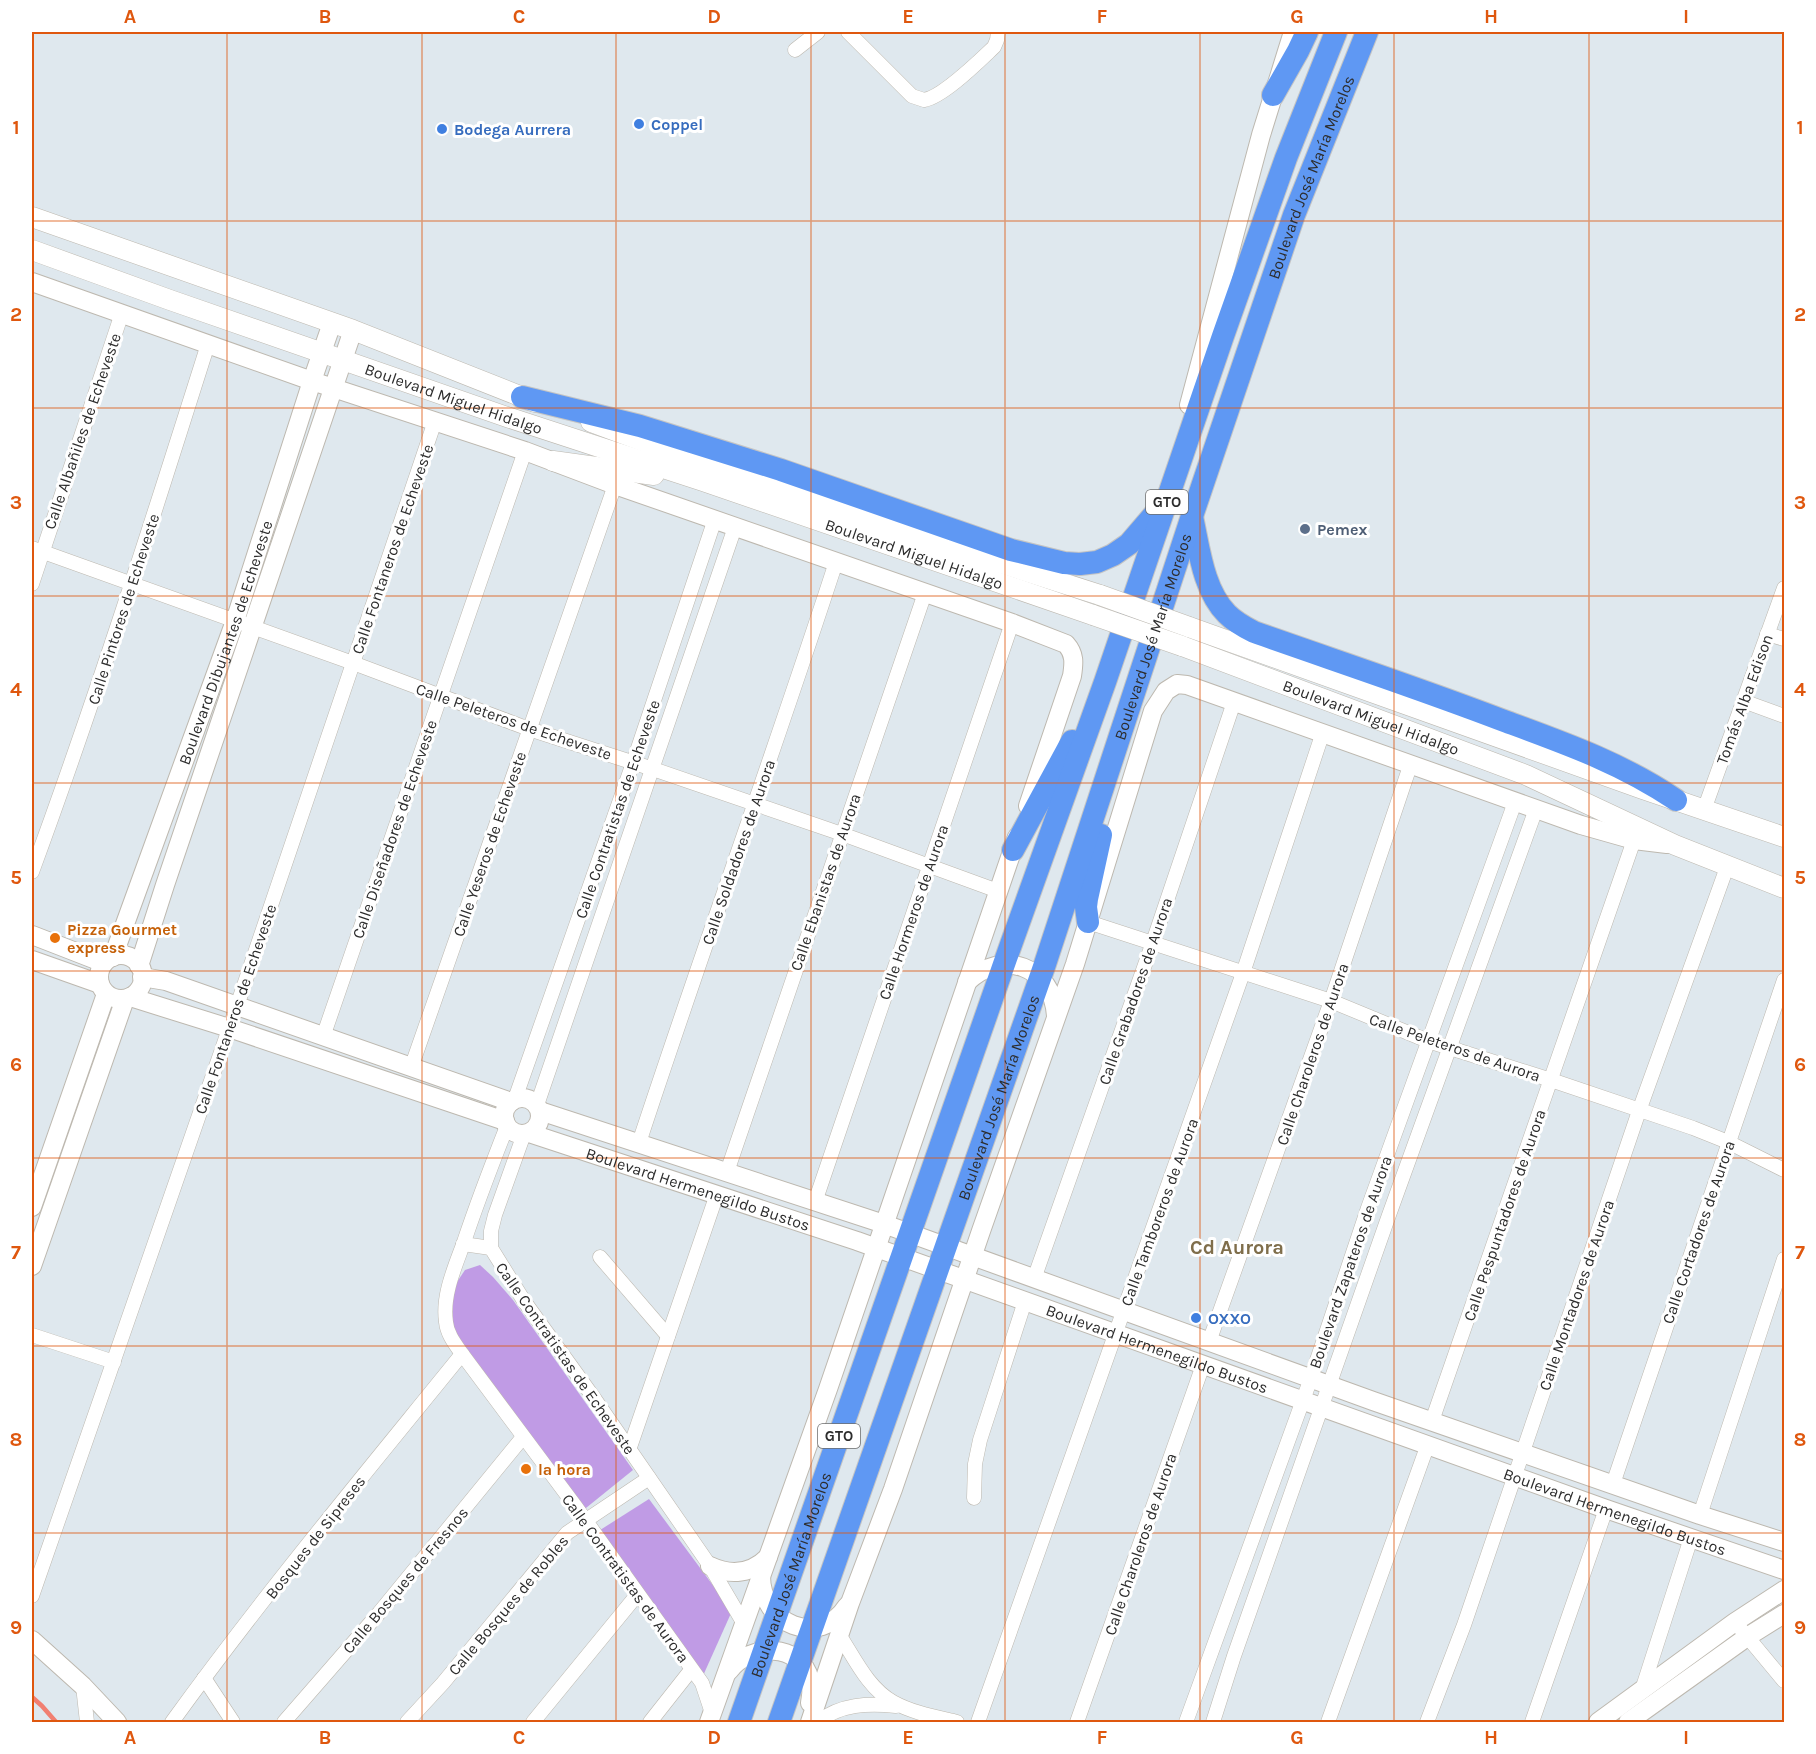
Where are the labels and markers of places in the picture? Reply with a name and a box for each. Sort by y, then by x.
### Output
place label: Coppel [651,115,703,134]
marker: Coppel [632,117,646,131]
place label: Bodega Aurrera [454,120,571,139]
marker: Bodega Aurrera [435,122,449,136]
place label: Pemex [1317,520,1367,539]
marker: Pemex [1298,522,1312,536]
place label: Pizza Gourmet express [67,920,177,957]
marker: Pizza Gourmet express [48,931,62,945]
place label: OXXO [1208,1309,1251,1328]
marker: OXXO [1189,1311,1203,1325]
place label: la hora [538,1460,591,1479]
marker: la hora [519,1462,533,1476]

